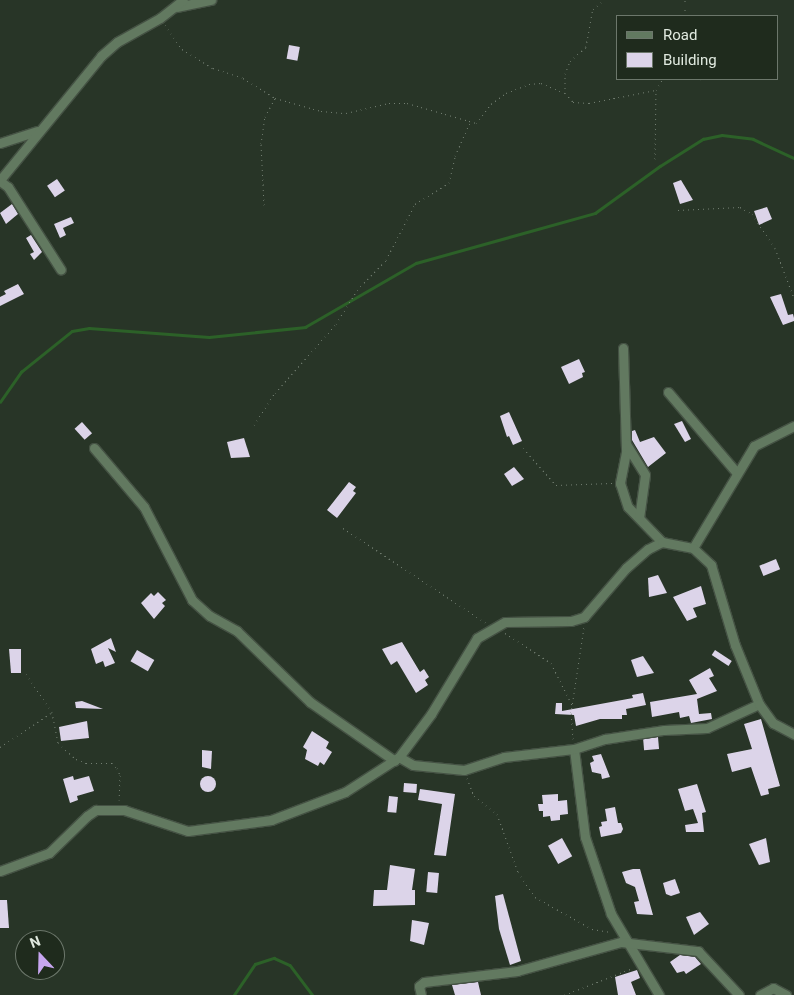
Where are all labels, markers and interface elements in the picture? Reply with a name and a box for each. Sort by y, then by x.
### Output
legend [616,15,779,80]
text: Road [663,26,697,44]
text: Building [663,51,717,69]
north arrow [15,930,65,980]
text: N [27,933,42,951]

